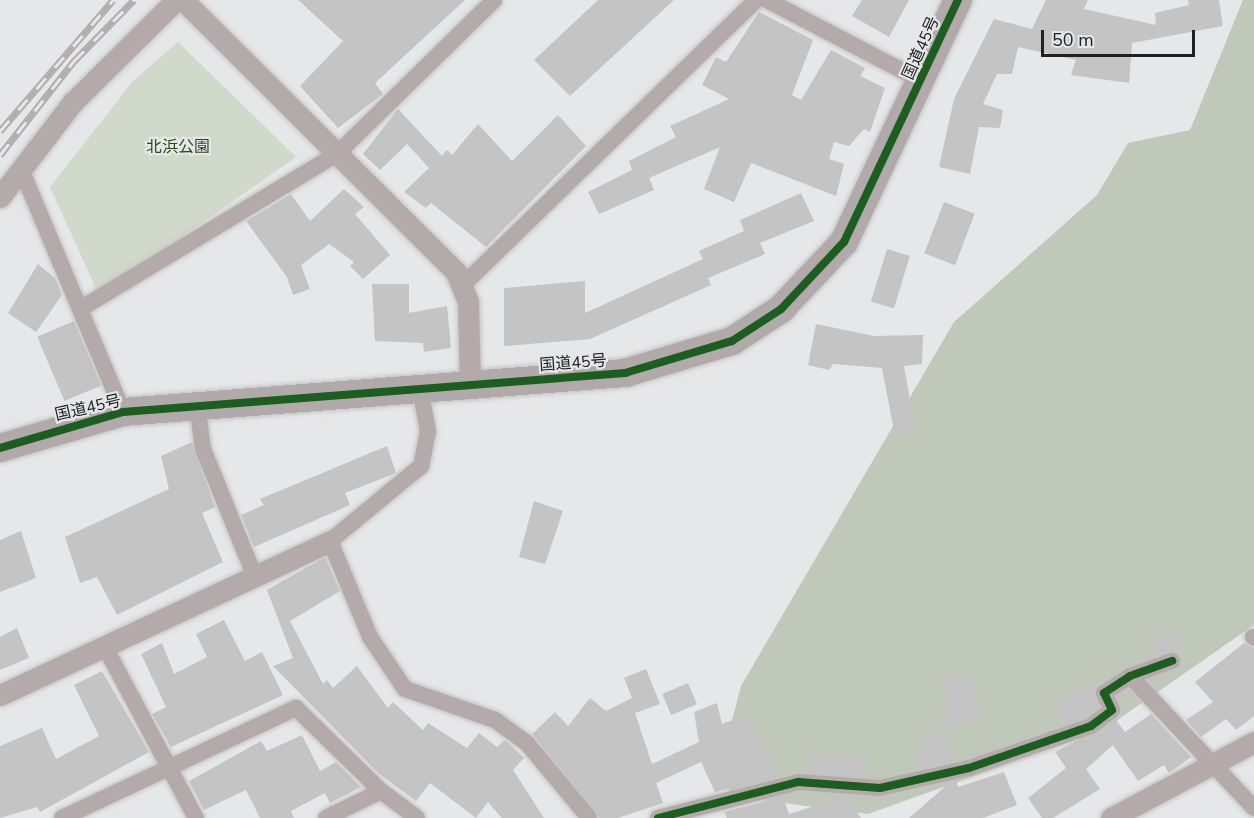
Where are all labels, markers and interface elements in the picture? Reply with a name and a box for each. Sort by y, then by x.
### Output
street label: 国道45号 [899,13,943,83]
scale bar [1044,18,1198,56]
text: 50 m [1052,28,1094,52]
park label: 北浜公園 [146,137,210,157]
street label: 国道45号 [539,351,607,375]
street label: 国道45号 [53,391,123,425]

